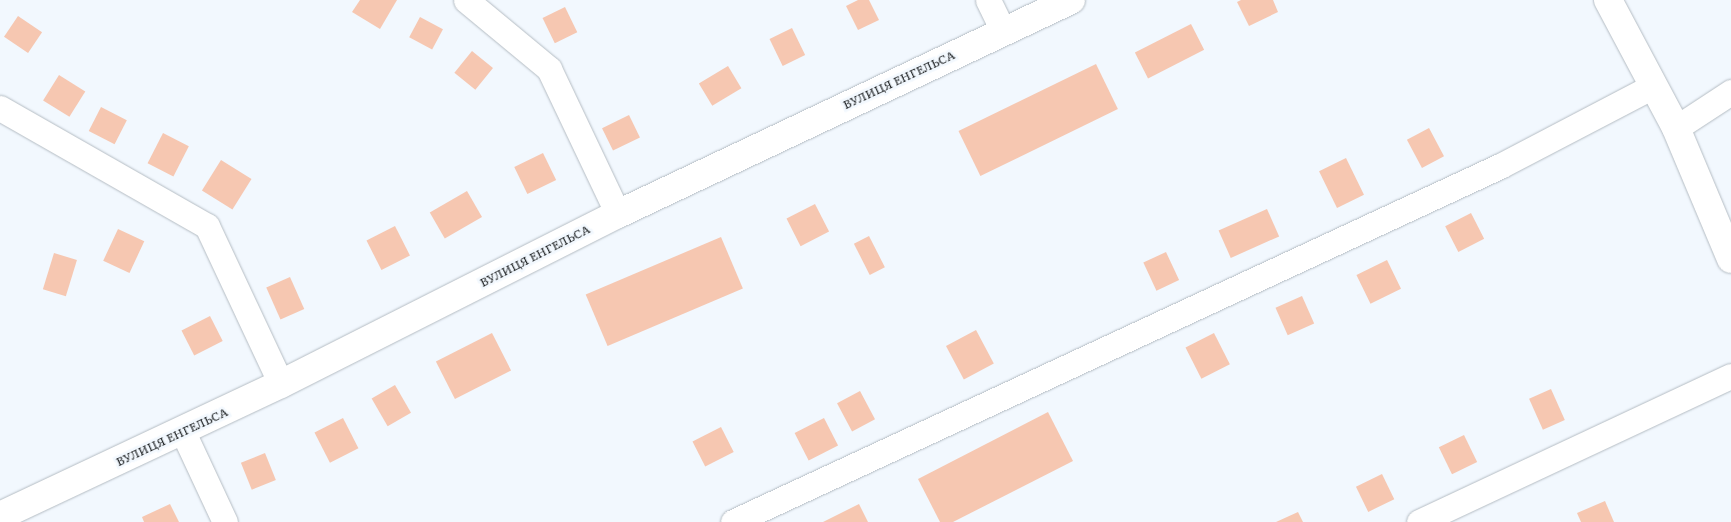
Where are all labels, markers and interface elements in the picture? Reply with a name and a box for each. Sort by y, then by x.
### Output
street label: ВУЛИЦЯ ЕНГЕЛЬСА [841,48,957,112]
street label: ВУЛИЦЯ ЕНГЕЛЬСА [477,222,593,290]
street label: ВУЛИЦЯ ЕНГЕЛЬСА [114,405,230,469]

